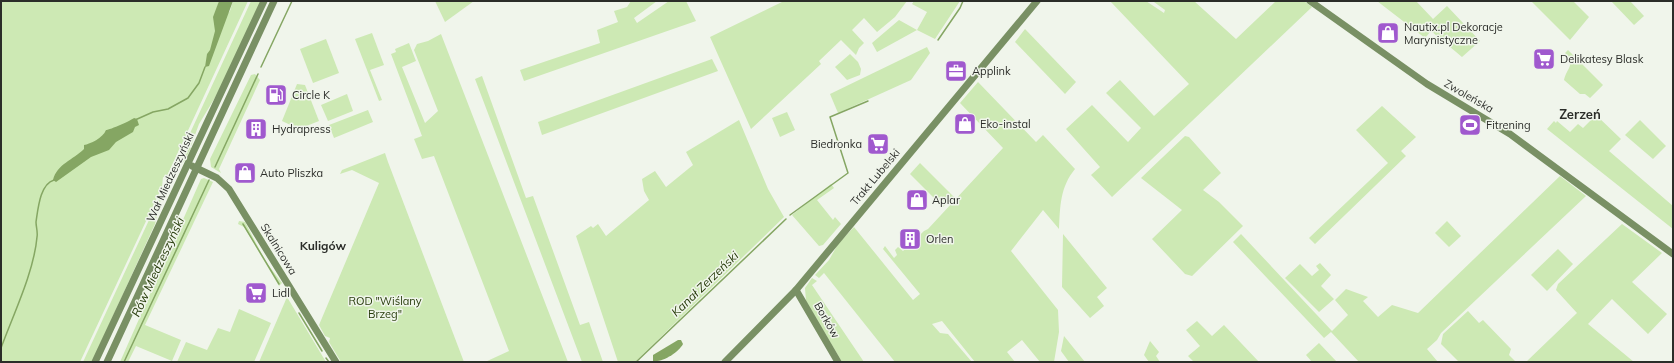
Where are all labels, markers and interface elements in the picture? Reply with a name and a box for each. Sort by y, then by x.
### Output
shop icon: Nautix.pl Dekoracje Marynistyczne [1375,20,1401,46]
place label: Nautix.pl Dekoracje Marynistyczne [1404,20,1503,47]
supermarket icon: Delikatesy Blask [1531,46,1557,72]
place label: Delikatesy Blask [1560,52,1644,66]
office icon: Applink [943,58,969,84]
place label: Applink [972,64,1011,78]
street label: Zwoleńska [1442,76,1496,116]
fuel station icon: Circle K [263,82,289,108]
place label: Circle K [292,88,331,102]
district label: Zerzeń [1559,106,1601,122]
shop icon: Eko-instal [952,111,978,137]
sports icon: Fitrening [1457,112,1483,138]
building icon: Hydrapress [243,116,269,142]
place label: Eko-instal [980,117,1031,131]
place label: Fitrening [1486,118,1531,132]
place label: Hydrapress [272,122,331,136]
street label: Wał Miedzeszyński [143,130,197,224]
supermarket icon: Biedronka [865,131,891,157]
place label: Biedronka [810,137,862,151]
street label: Trakt Lubelski [847,146,903,208]
shop icon: Auto Pliszka [232,160,258,186]
place label: Auto Pliszka [260,166,323,180]
shop icon: Aplar [904,187,930,213]
place label: Aplar [932,193,960,207]
water label: Rów Miedzeszyński [128,214,187,319]
street label: Skalnicowa [258,221,300,277]
building icon: Orlen [897,226,923,252]
place label: Orlen [926,232,954,246]
district label: Kuligów [300,238,347,253]
water label: Kanał Zerzeński [668,248,741,319]
supermarket icon: Lidl [243,280,269,306]
place label: Lidl [272,286,290,300]
park label: ROD "Wiślany Brzeg" [348,294,422,321]
street label: Borków [811,300,843,341]

